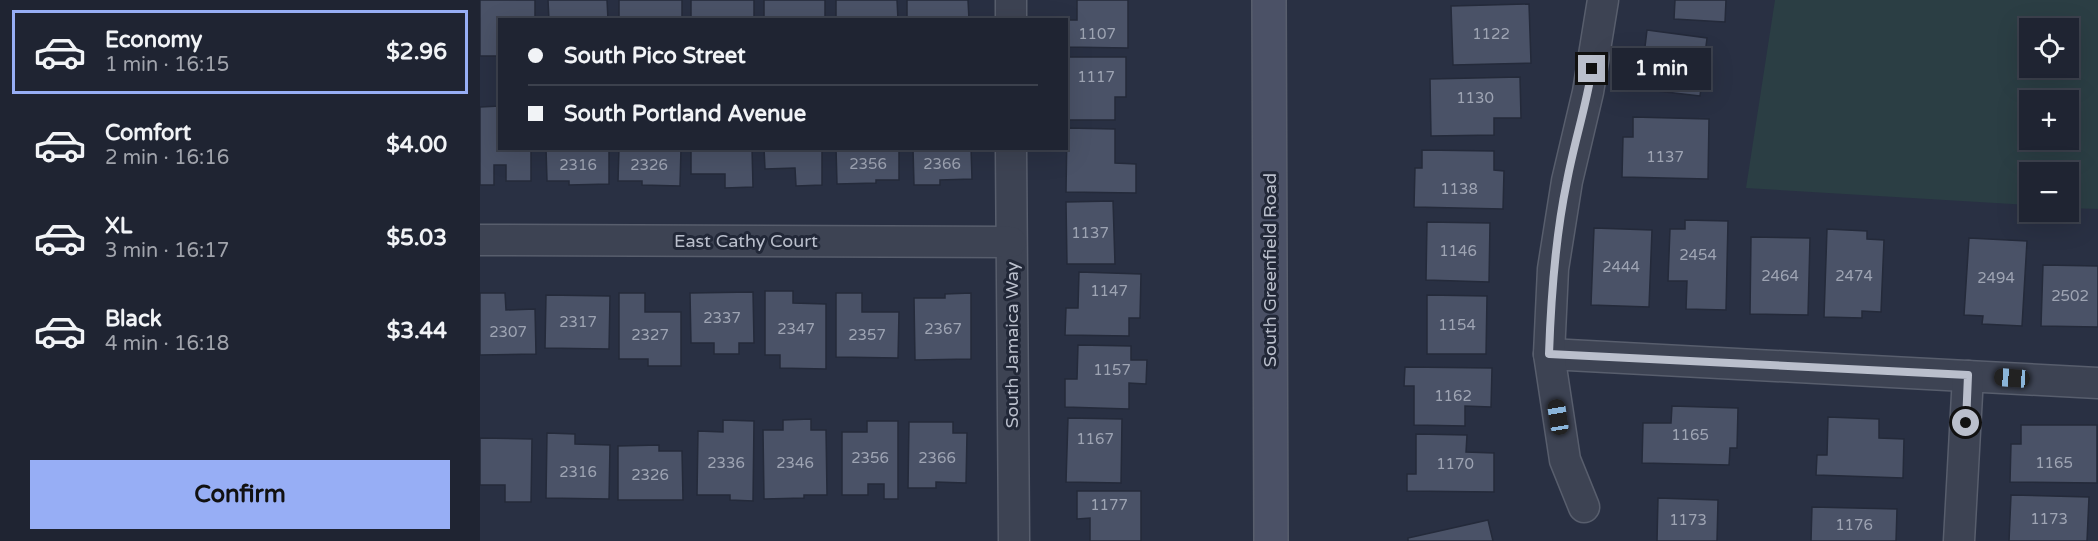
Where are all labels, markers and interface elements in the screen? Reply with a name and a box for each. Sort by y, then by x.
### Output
map controls [2019,18,2079,222]
button: locate [2019,18,2079,78]
icon: car [33,25,87,79]
house number: 1107 [1078,25,1116,43]
house number: 1122 [1472,25,1510,43]
text: Economy [105,27,202,53]
text: $2.96 [386,39,447,65]
text: South Pico Street [564,43,746,69]
callout: 1 min [1613,48,1712,90]
text: 1 min · 16:15 [105,53,229,77]
route end [1578,55,1605,82]
text: 1 min [1635,57,1688,81]
house number: 1117 [1077,68,1115,86]
house number: 1130 [1456,89,1494,107]
button: + [2019,90,2079,150]
text: South Portland Avenue [564,101,806,127]
icon: car [33,118,87,172]
text: Comfort [105,120,191,146]
text: $4.00 [386,132,447,158]
text: 2 min · 16:16 [105,146,229,170]
house number: 1137 [1646,148,1684,166]
house number: 2356 [849,155,887,173]
house number: 2366 [923,155,961,173]
house number: 2316 [559,156,597,174]
house number: 2326 [630,156,668,174]
button: − [2019,162,2079,222]
street label: South Greenfield Road [1259,173,1281,367]
house number: 1138 [1440,180,1478,198]
icon: car [33,211,87,265]
text: XL [105,213,132,239]
house number: 1137 [1071,224,1109,242]
text: $5.03 [386,225,447,251]
street label: East Cathy Court [674,230,818,252]
text: 3 min · 16:17 [105,239,229,263]
house number: 1146 [1439,242,1477,260]
house number: 2454 [1679,246,1717,264]
house number: 2444 [1602,258,1640,276]
street label: South Jamaica Way [1001,261,1023,428]
house number: 2464 [1761,267,1799,285]
house number: 2474 [1835,267,1873,285]
house number: 2494 [1977,269,2015,287]
house number: 1147 [1090,282,1128,300]
house number: 2502 [2051,287,2089,305]
icon: car [33,304,87,358]
text: Black [105,306,162,332]
house number: 2337 [703,309,741,327]
house number: 2317 [559,313,597,331]
house number: 1154 [1438,316,1476,334]
text: $3.44 [387,318,447,344]
house number: 2347 [777,320,815,338]
house number: 2367 [924,320,962,338]
house number: 2307 [489,323,527,341]
house number: 2327 [631,326,669,344]
house number: 2357 [848,326,886,344]
text: 4 min · 16:18 [105,332,229,356]
house number: 1157 [1093,361,1131,379]
car [1993,368,2031,388]
house number: 1162 [1434,387,1472,405]
car [1546,398,1570,436]
route start [1952,409,1979,436]
house number: 1165 [1671,426,1709,444]
house number: 1167 [1076,430,1114,448]
house number: 2356 [851,449,889,467]
house number: 2366 [918,449,956,467]
house number: 2336 [707,454,745,472]
house number: 2346 [776,454,814,472]
house number: 1165 [2035,454,2073,472]
house number: 1170 [1436,455,1474,473]
button: Confirm [30,460,450,529]
house number: 2316 [559,463,597,481]
house number: 2326 [631,466,669,484]
house number: 1177 [1090,496,1128,514]
house number: 1173 [2030,510,2068,528]
house number: 1173 [1669,511,1707,529]
house number: 1176 [1835,516,1873,534]

